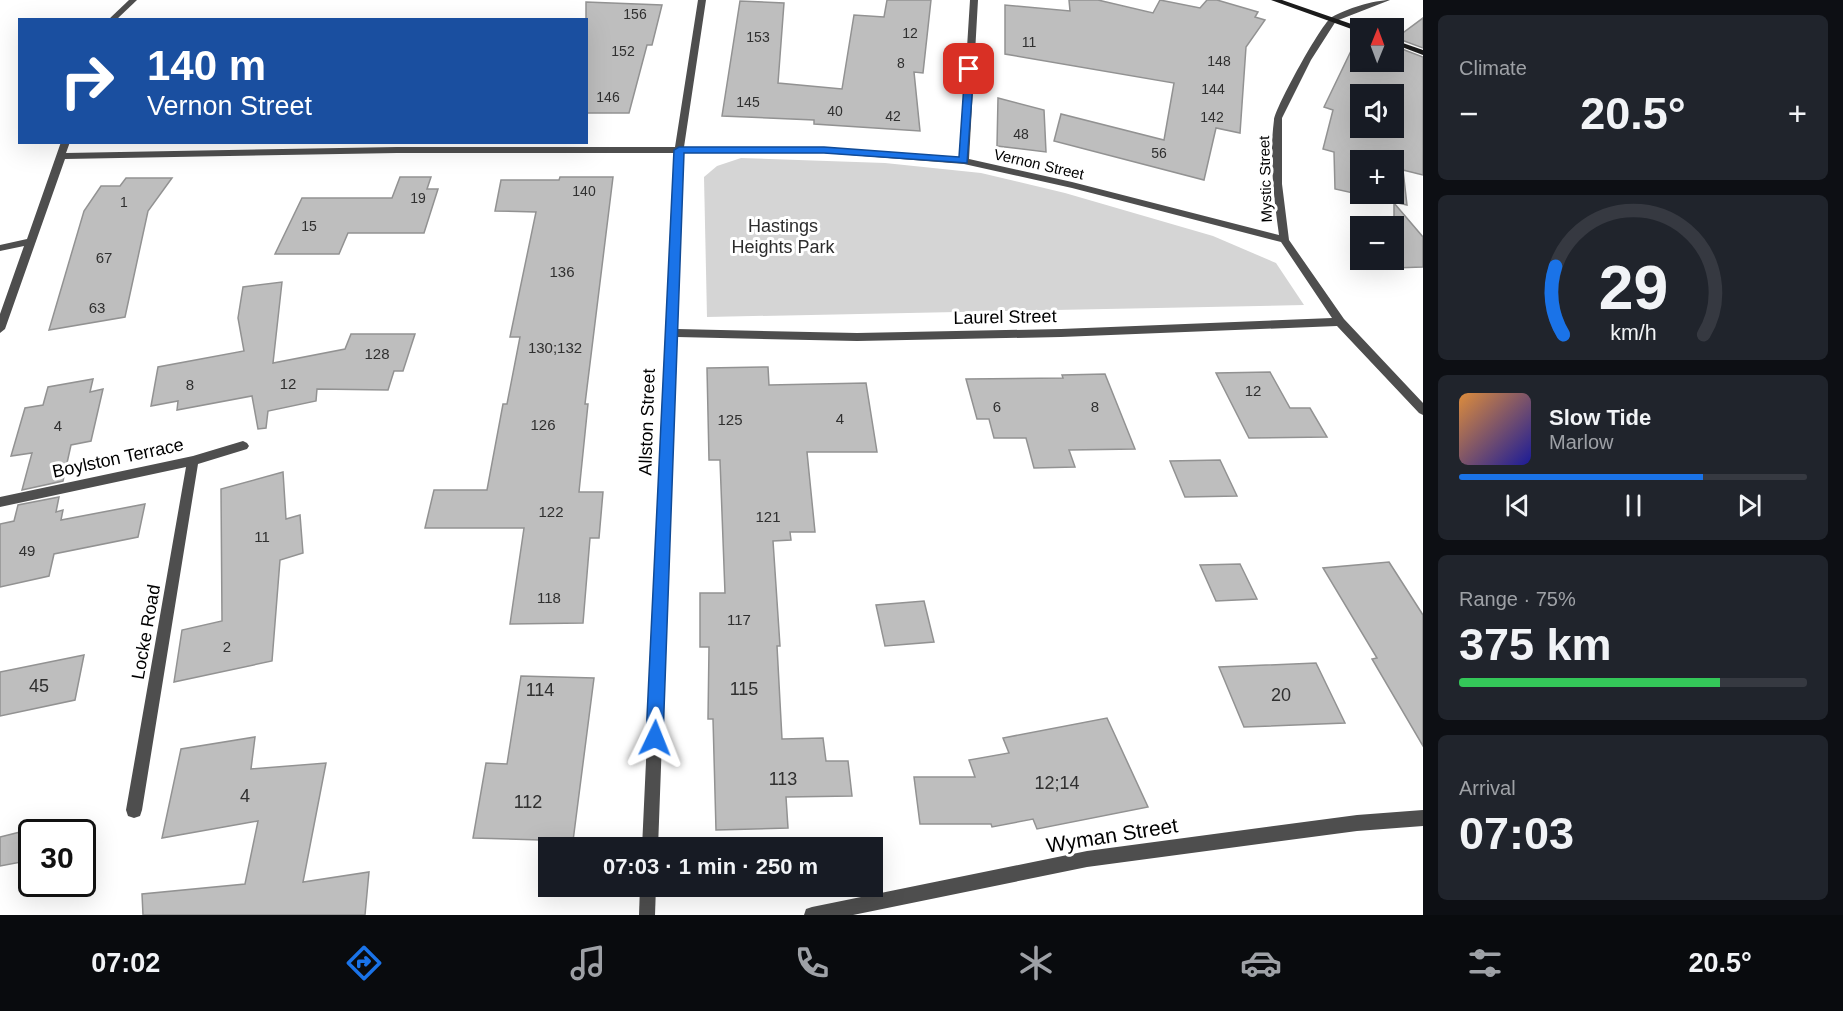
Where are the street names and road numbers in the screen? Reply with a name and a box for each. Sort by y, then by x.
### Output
street label: Mystic Street [1255,135,1275,223]
street label: Vernon Street [992,145,1086,183]
street label: Laurel Street [953,306,1057,328]
street label: Allston Street [635,368,659,476]
street label: Boylston Terrace [51,434,185,482]
street label: Locke Road [128,583,164,681]
street label: Wyman Street [1045,813,1180,857]

